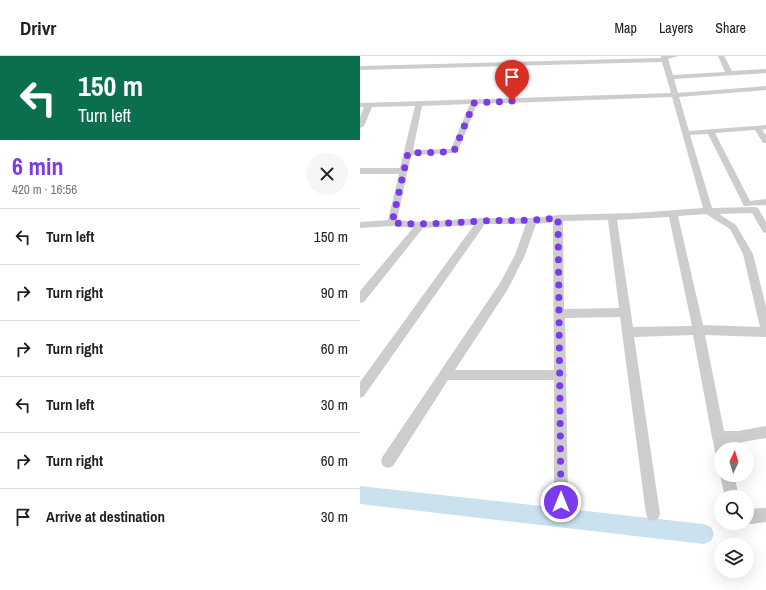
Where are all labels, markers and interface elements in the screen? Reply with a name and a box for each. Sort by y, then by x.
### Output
text: Drivr [20,15,56,41]
text: Map [615,19,637,37]
text: Layers [659,19,693,37]
text: Share [715,19,746,37]
pin [495,60,529,101]
icon: arrive [501,66,523,88]
text: 150 m [78,67,143,105]
icon: left [12,72,64,124]
text: Turn left [78,103,131,128]
text: 6 min [12,150,63,182]
button: close [306,153,348,195]
text: 420 m · 16:56 [12,181,77,198]
icon: left [12,226,34,248]
text: Turn left [46,226,94,247]
text: 150 m [314,226,348,247]
icon: right [12,282,34,304]
text: Turn right [46,282,103,303]
text: 90 m [321,282,348,303]
icon: right [12,338,34,360]
text: Turn right [46,338,103,359]
text: 60 m [321,338,348,359]
icon: left [12,394,34,416]
text: Turn left [46,394,94,415]
text: 30 m [321,394,348,415]
north arrow [714,442,754,482]
map controls [714,442,754,578]
icon: right [12,450,34,472]
text: Turn right [46,450,103,471]
text: 60 m [321,450,348,471]
position arrow [540,481,582,523]
button: search [714,490,754,530]
icon: arrive [12,506,34,528]
text: Arrive at destination [46,506,165,527]
text: 30 m [321,506,348,527]
button: layers [714,538,754,578]

